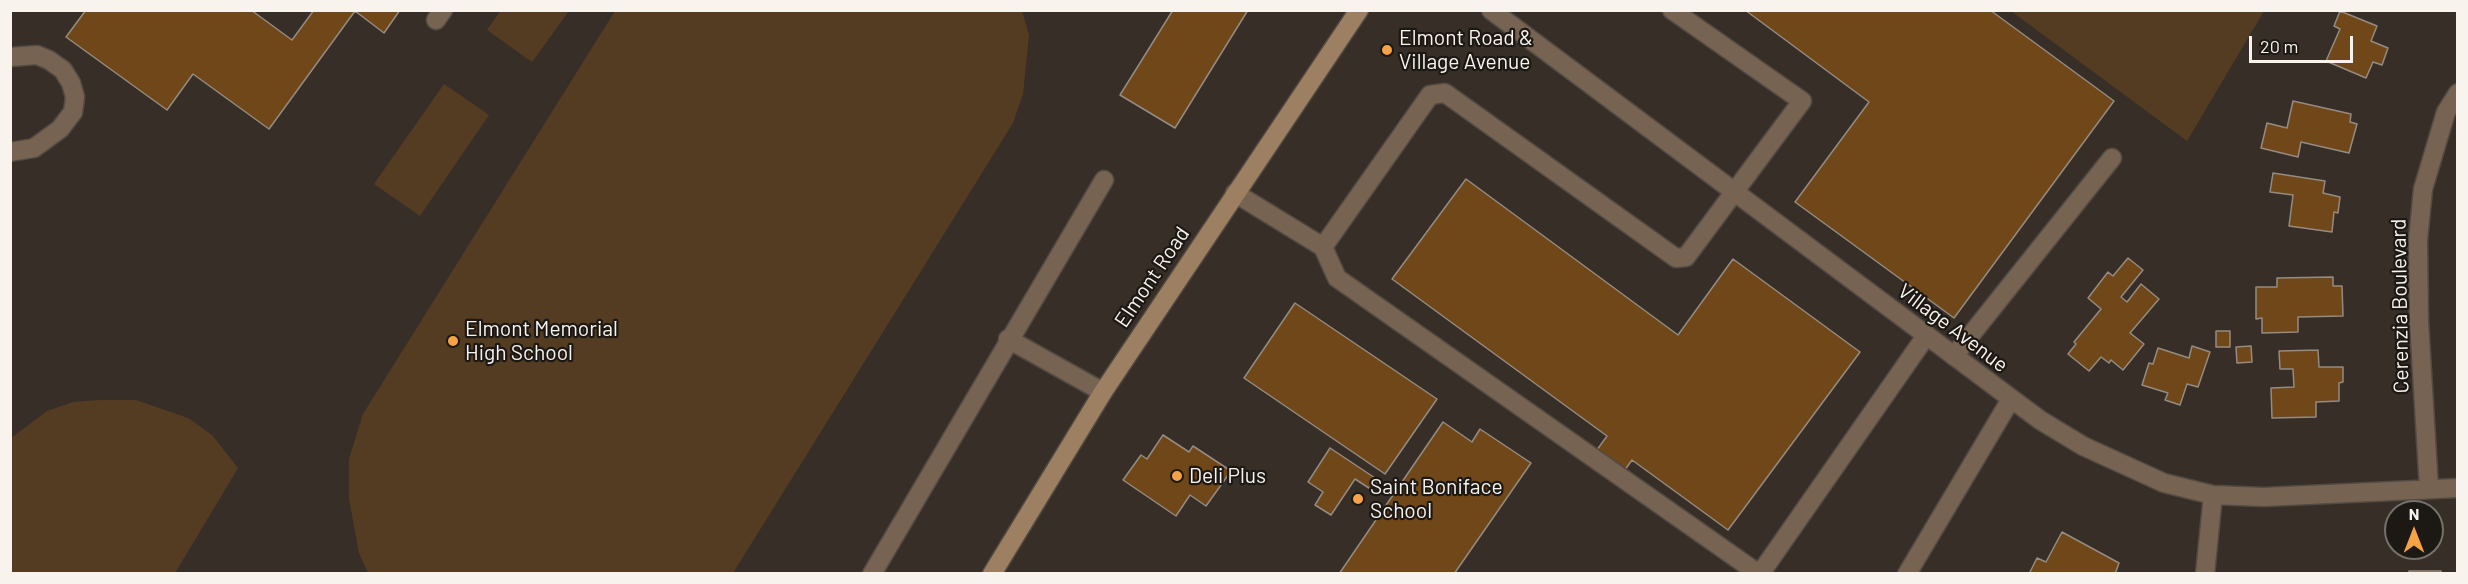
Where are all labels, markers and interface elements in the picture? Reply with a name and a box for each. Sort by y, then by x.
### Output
scale bar [2252,24,2356,62]
place label: Elmont Road & Village Avenue [1399,25,1533,75]
text: 20 m [2260,35,2298,57]
marker: Elmont Road & Village Avenue [1380,43,1394,57]
street label: Cerenzia Boulevard [2386,218,2414,394]
street label: Elmont Road [1109,222,1195,332]
street label: Village Avenue [1893,278,2013,378]
place label: Elmont Memorial High School [465,316,618,366]
marker: Elmont Memorial High School [446,334,460,348]
place label: Deli Plus [1189,463,1266,489]
marker: Deli Plus [1170,469,1184,483]
place label: Saint Boniface School [1370,474,1503,524]
marker: Saint Boniface School [1351,492,1365,506]
north arrow [2384,500,2444,560]
text: N [2409,504,2419,523]

